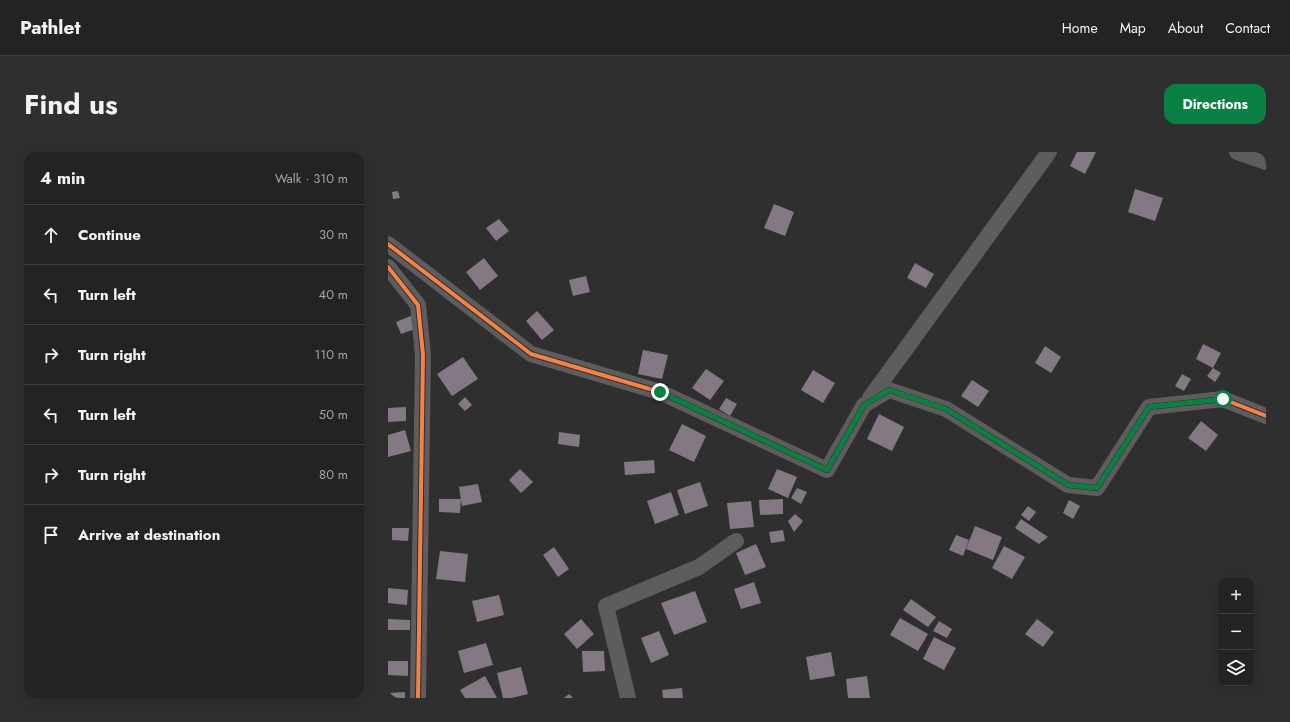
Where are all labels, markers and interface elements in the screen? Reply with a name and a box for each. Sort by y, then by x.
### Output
text: Pathlet [20,14,80,41]
text: Home [1062,18,1098,38]
text: Map [1120,18,1146,38]
text: About [1168,18,1203,38]
text: Contact [1225,18,1270,38]
text: Find us [24,84,118,125]
button: Directions [1164,84,1266,124]
text: 4 min [40,166,85,190]
text: Walk · 310 m [275,169,348,188]
icon: ahead [40,224,62,246]
text: Continue [78,224,141,246]
text: 30 m [319,225,348,244]
icon: left [40,284,62,306]
text: Turn left [78,284,136,306]
text: 40 m [319,285,348,304]
icon: right [40,344,62,366]
text: Turn right [78,344,146,366]
text: 110 m [314,345,348,364]
route end [651,383,669,401]
route start [1214,390,1232,408]
icon: left [40,404,62,426]
text: Turn left [78,404,136,426]
text: 50 m [319,405,348,424]
icon: right [40,464,62,486]
text: Turn right [78,464,146,486]
text: 80 m [319,465,348,484]
icon: arrive [40,524,62,546]
text: Arrive at destination [78,524,220,546]
map controls [1218,578,1254,686]
button: + [1218,578,1254,614]
button: − [1218,614,1254,650]
button: layers [1218,650,1254,686]

